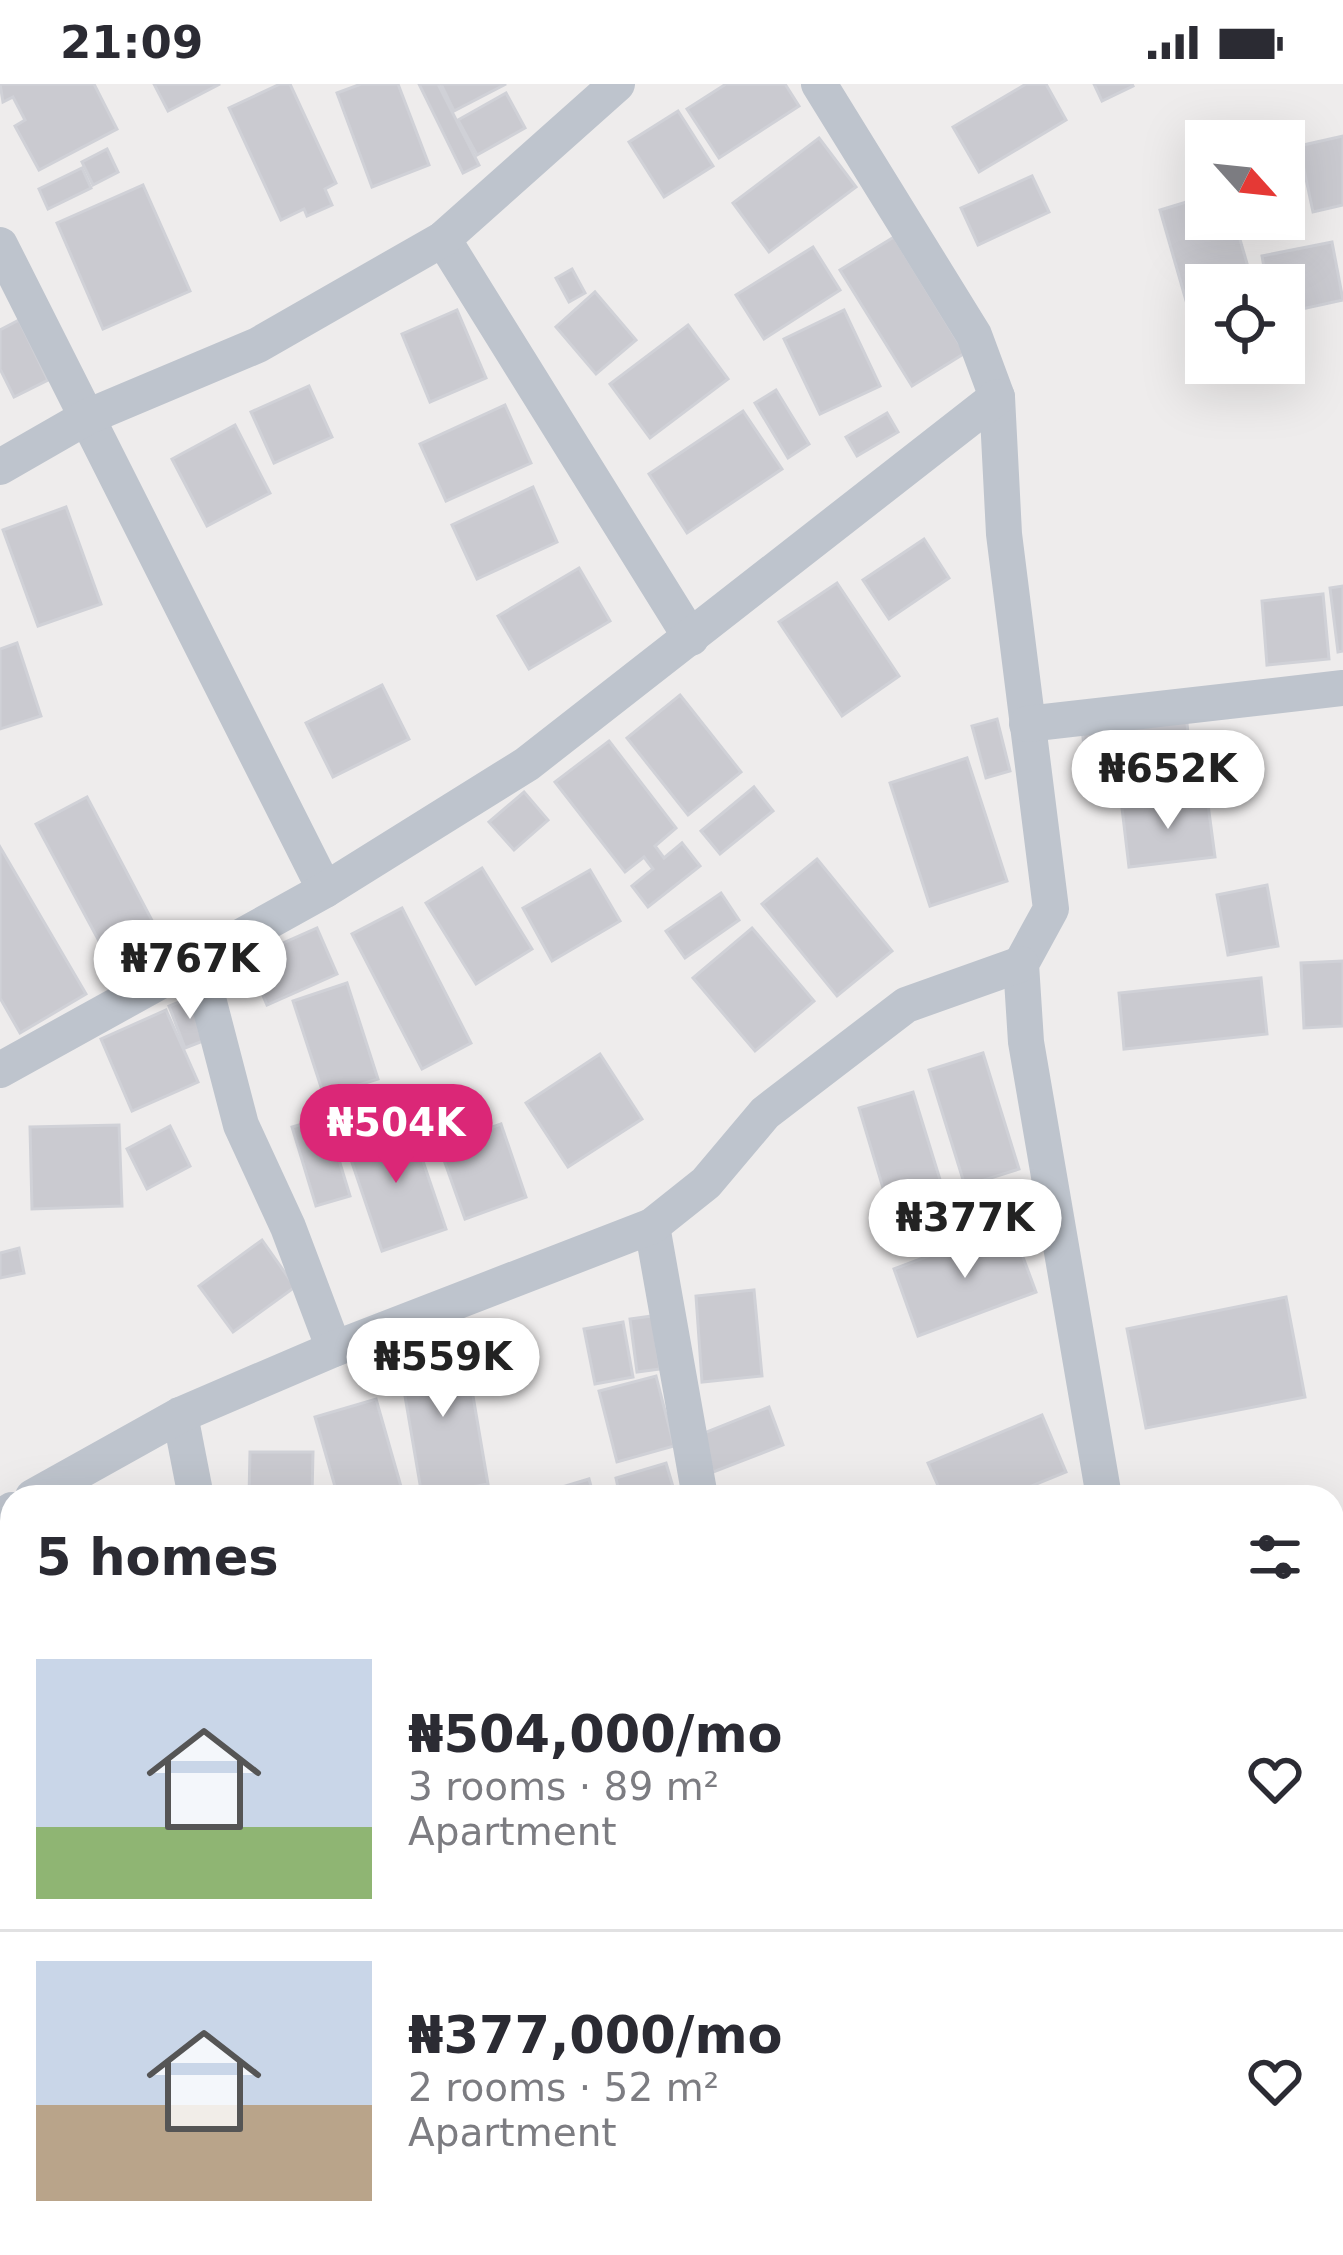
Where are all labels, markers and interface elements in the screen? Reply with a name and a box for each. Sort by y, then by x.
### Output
text: 21:09 [60,16,203,69]
north arrow [1185,120,1305,240]
map controls [1185,120,1305,384]
button: locate [1185,264,1305,384]
pin: ₦652K [1084,730,1252,832]
text: ₦652K [1099,746,1237,791]
pin: ₦767K [106,920,274,1022]
text: ₦767K [121,936,259,981]
pin: ₦504K [312,1084,480,1186]
text: ₦504K [327,1100,465,1145]
pin: ₦377K [881,1179,1049,1281]
text: ₦377K [896,1195,1034,1240]
pin: ₦559K [359,1318,527,1420]
text: ₦559K [374,1334,512,1379]
icon: filters [1242,1524,1308,1590]
text: 5 homes [36,1528,279,1587]
text: ₦504,000/mo [408,1705,783,1764]
icon: home [132,1707,276,1851]
icon: heart [1242,1746,1308,1812]
text: 3 rooms · 89 m² [408,1764,719,1809]
text: Apartment [408,1809,617,1854]
text: ₦377,000/mo [408,2006,783,2065]
icon: home [132,2009,276,2153]
icon: heart [1242,2048,1308,2114]
text: 2 rooms · 52 m² [408,2065,719,2110]
text: Apartment [408,2110,617,2155]

